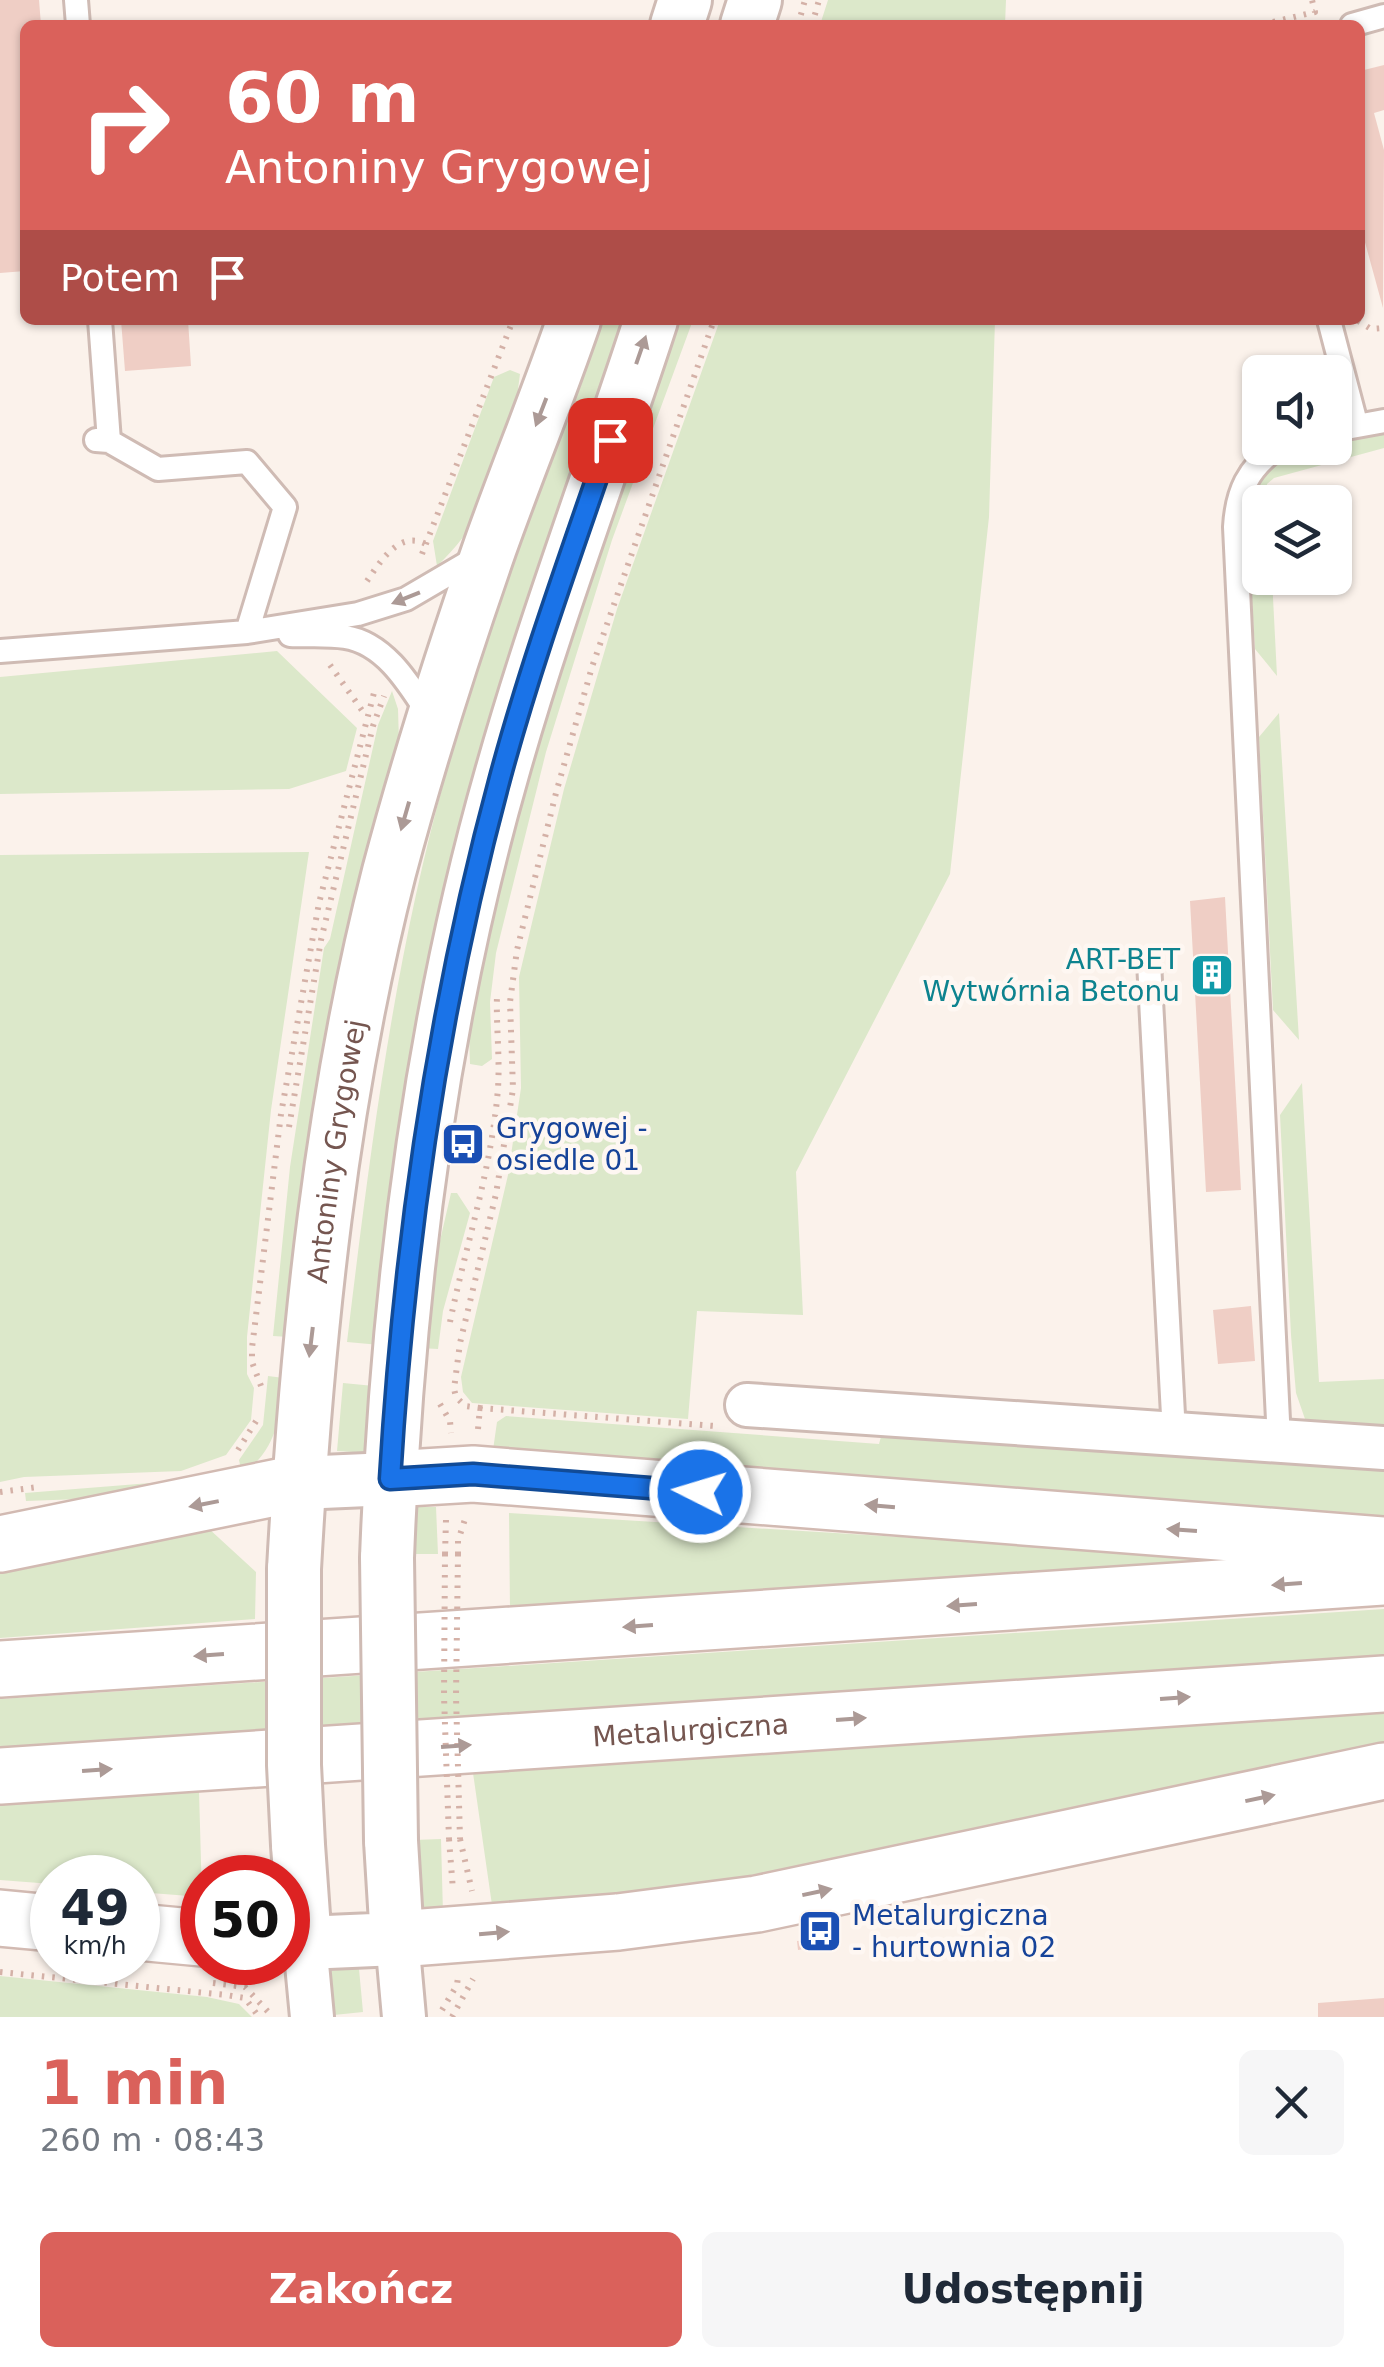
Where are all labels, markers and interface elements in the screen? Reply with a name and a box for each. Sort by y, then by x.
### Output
text: 60 m [225,57,420,139]
icon: right [60,60,190,190]
text: Antoniny Grygowej [225,141,653,194]
icon: arrive [200,250,255,305]
text: Potem [60,256,180,300]
one-way arrow [635,334,650,364]
map controls [1242,355,1352,595]
button: sound [1242,355,1352,465]
one-way arrow [533,397,548,427]
pin [568,398,653,483]
icon: arrive [583,413,638,468]
button: layers [1242,485,1352,595]
one-way arrow [391,590,421,606]
one-way arrow [397,801,412,832]
place label: ART-BET Wytwórnia Betonu [923,943,1181,1008]
building icon: ART-BET Wytwórnia Betonu [1189,952,1235,998]
street label: Antoniny Grygowej [301,1017,372,1285]
place label: Grygowej - osiedle 01 [496,1112,648,1177]
bus stop icon: Grygowej - osiedle 01 [440,1121,486,1167]
one-way arrow [303,1326,319,1358]
position arrow [648,1440,752,1544]
one-way arrow [188,1497,219,1513]
one-way arrow [863,1498,895,1514]
one-way arrow [1166,1522,1198,1538]
one-way arrow [1270,1576,1302,1592]
one-way arrow [946,1597,978,1613]
one-way arrow [622,1619,654,1635]
one-way arrow [193,1647,225,1663]
one-way arrow [1159,1690,1191,1706]
street label: Metalurgiczna [591,1707,790,1753]
one-way arrow [835,1711,867,1727]
one-way arrow [441,1738,473,1754]
one-way arrow [82,1762,114,1778]
one-way arrow [1245,1790,1276,1805]
speed limit sign: 50 [180,1855,310,1985]
text: 49 [60,1879,130,1937]
one-way arrow [802,1884,833,1900]
place label: Metalurgiczna - hurtownia 02 [852,1899,1056,1964]
bus stop icon: Metalurgiczna - hurtownia 02 [797,1908,843,1954]
one-way arrow [479,1925,511,1941]
text: km/h [63,1931,127,1960]
text: 1 min [40,2048,228,2118]
button: close [1239,2050,1344,2155]
text: 260 m · 08:43 [40,2121,265,2159]
button: Zakończ [40,2232,682,2347]
button: Udostępnij [702,2232,1344,2347]

